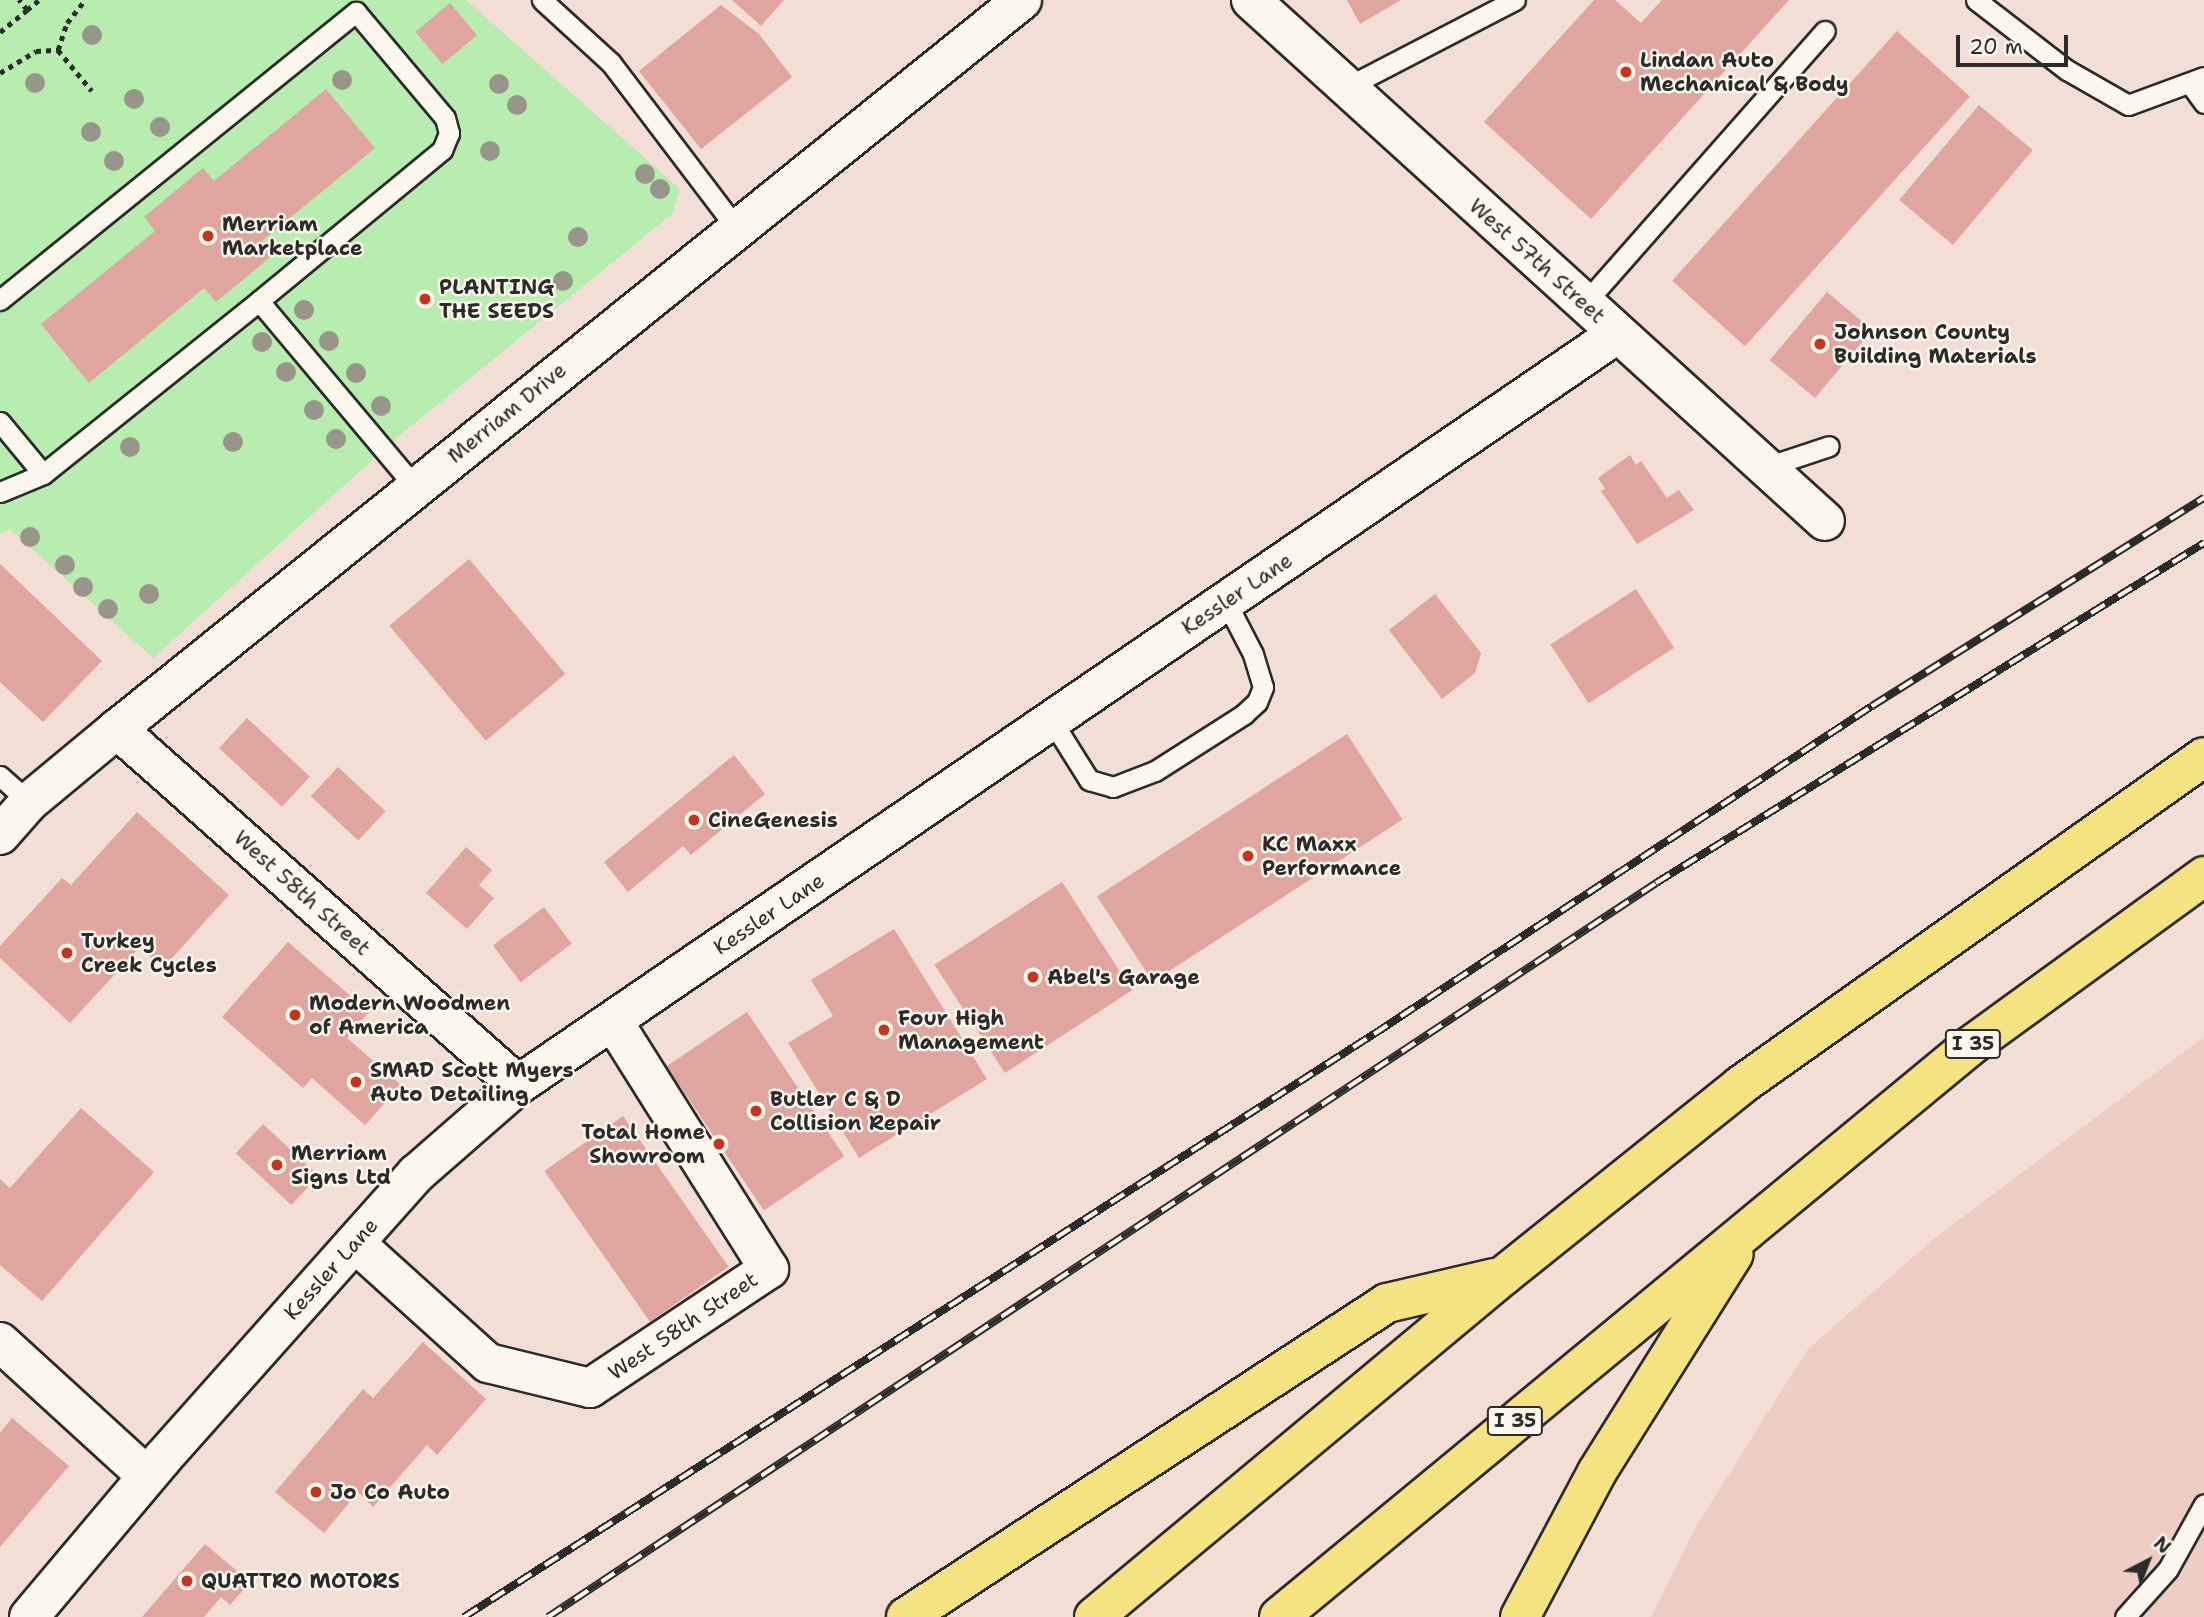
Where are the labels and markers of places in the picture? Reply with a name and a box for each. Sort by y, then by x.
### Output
place label: Lindan Auto Mechanical & Body [1640,47,1849,97]
marker: Lindan Auto Mechanical & Body [1618,64,1634,80]
place label: Merriam Marketplace [222,211,363,261]
marker: Merriam Marketplace [200,228,216,244]
place label: PLANTING THE SEEDS [439,274,554,324]
marker: PLANTING THE SEEDS [417,291,433,307]
place label: Johnson County Building Materials [1834,319,2037,369]
marker: Johnson County Building Materials [1812,336,1828,352]
place label: CineGenesis [708,807,838,833]
marker: CineGenesis [686,812,702,828]
place label: KC Maxx Performance [1262,831,1401,881]
marker: KC Maxx Performance [1240,848,1256,864]
place label: Turkey Creek Cycles [81,928,217,978]
marker: Turkey Creek Cycles [59,945,75,961]
place label: Abel's Garage [1047,964,1200,990]
marker: Abel's Garage [1025,969,1041,985]
place label: Modern Woodmen of America [309,990,510,1040]
place label: Four High Management [898,1005,1044,1055]
marker: Modern Woodmen of America [287,1007,303,1023]
marker: Four High Management [876,1022,892,1038]
place label: SMAD Scott Myers Auto Detailing [370,1057,574,1107]
marker: SMAD Scott Myers Auto Detailing [348,1074,364,1090]
place label: Butler C & D Collision Repair [770,1086,941,1136]
marker: Butler C & D Collision Repair [748,1103,764,1119]
place label: Total Home Showroom [581,1119,705,1169]
marker: Total Home Showroom [711,1136,727,1152]
place label: Merriam Signs Ltd [291,1140,391,1190]
marker: Merriam Signs Ltd [269,1157,285,1173]
place label: Jo Co Auto [330,1479,450,1505]
marker: Jo Co Auto [308,1484,324,1500]
place label: QUATTRO MOTORS [201,1568,400,1594]
marker: QUATTRO MOTORS [179,1573,195,1589]

